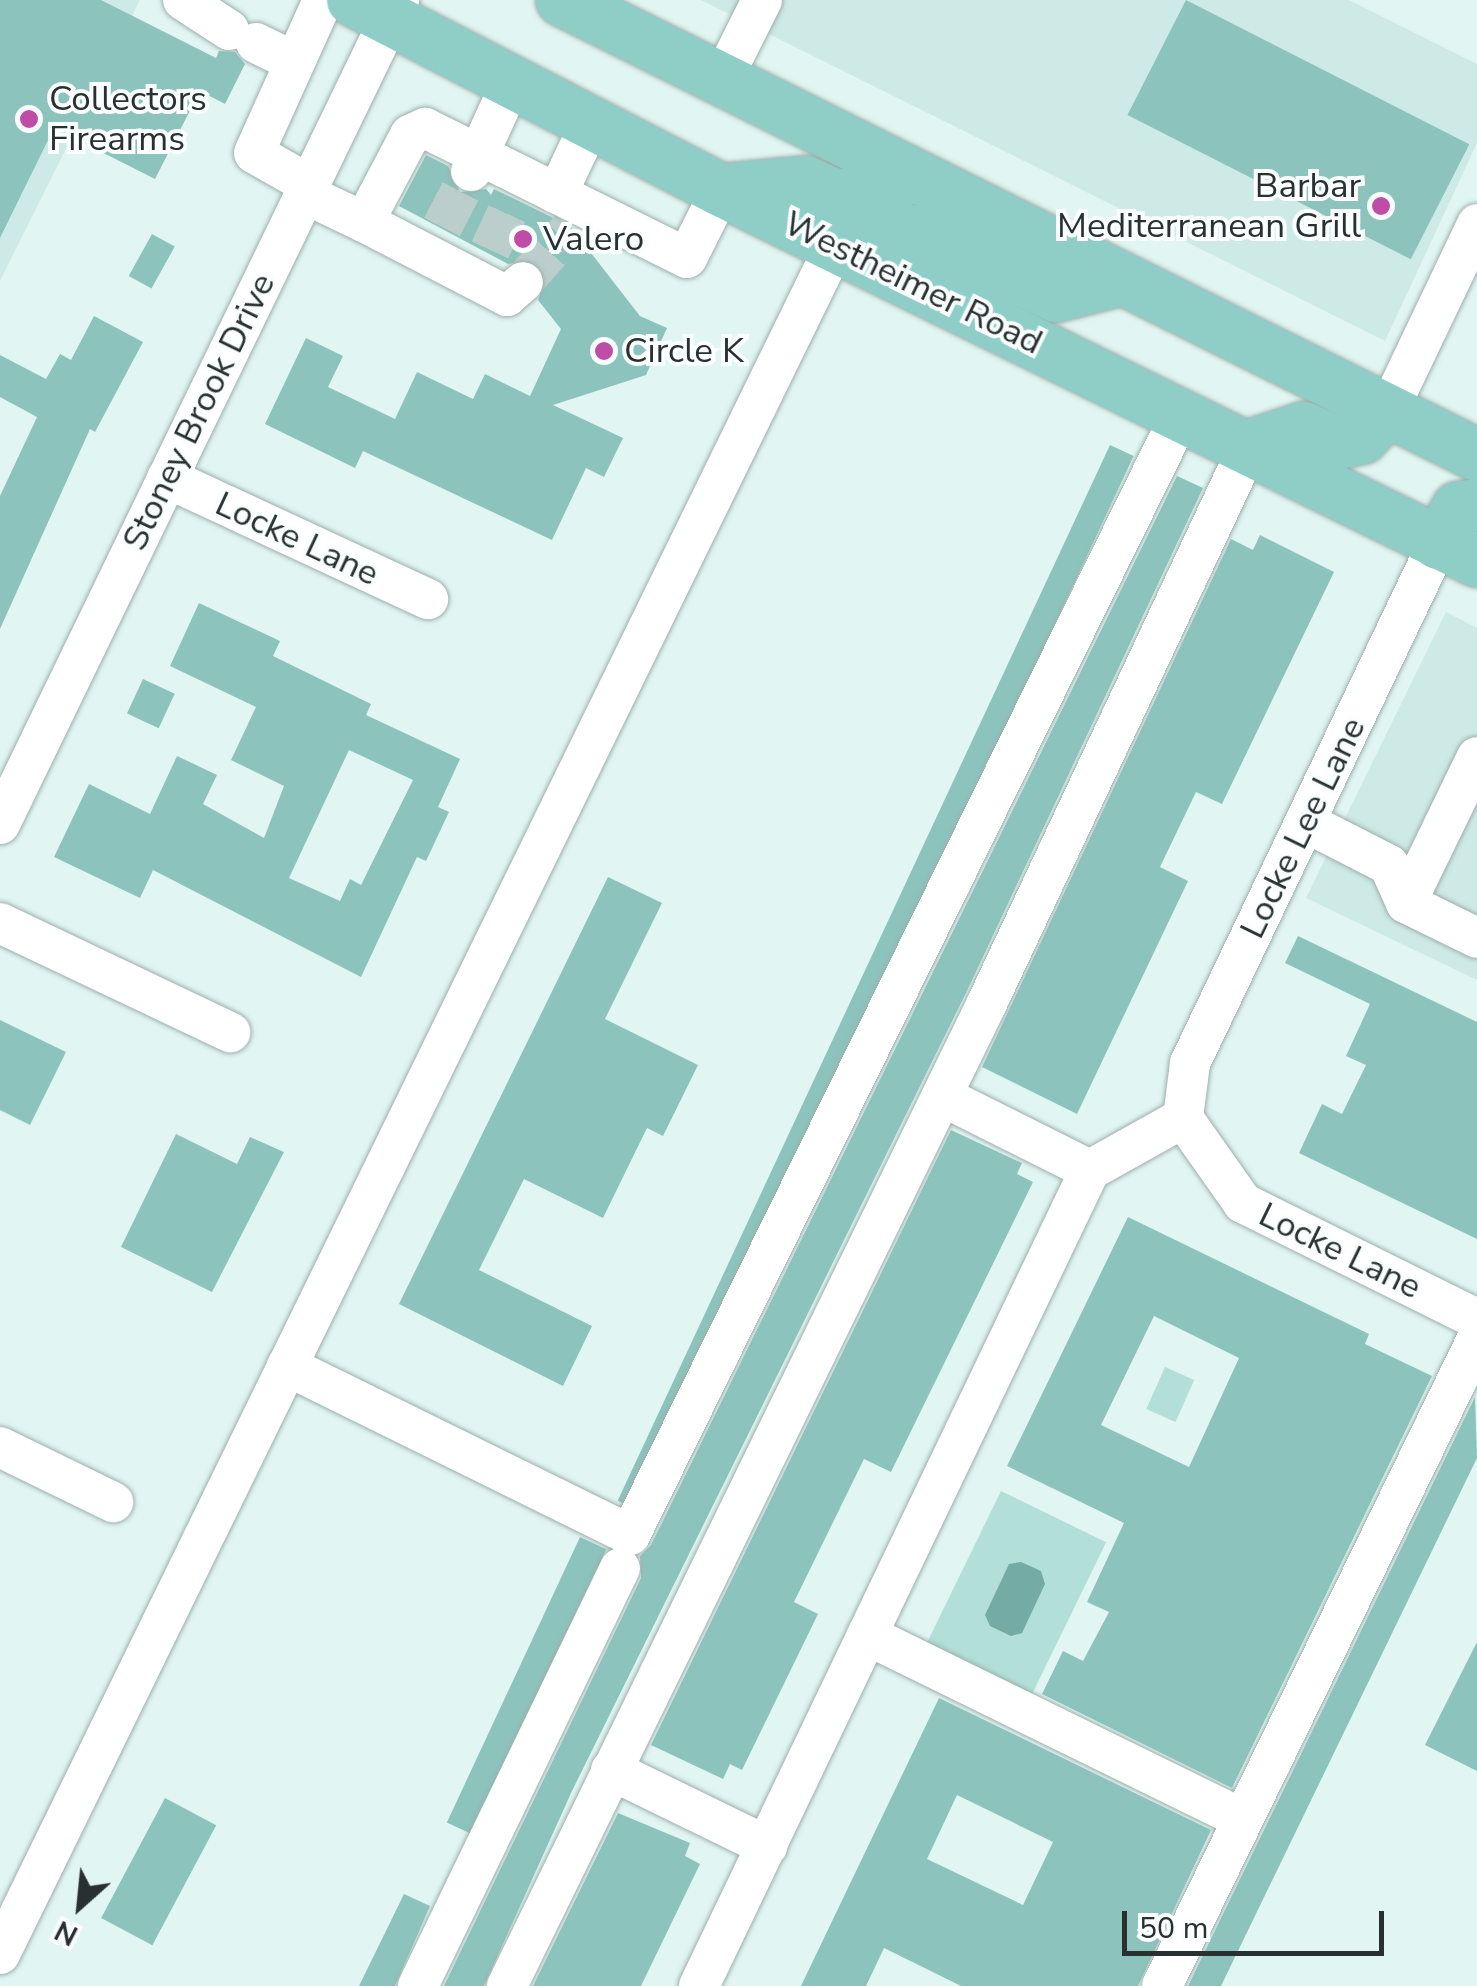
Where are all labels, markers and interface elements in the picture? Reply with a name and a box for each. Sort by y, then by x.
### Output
place label: Collectors Firearms [49,78,207,160]
marker: Collectors Firearms [18,108,40,130]
place label: Barbar Mediterranean Grill [1057,165,1361,247]
marker: Barbar Mediterranean Grill [1370,195,1392,217]
street label: Westheimer Road [777,202,1049,364]
place label: Valero [543,218,644,260]
marker: Valero [512,228,534,250]
street label: Stoney Brook Drive [114,267,284,557]
place label: Circle K [624,330,744,372]
marker: Circle K [593,340,615,362]
street label: Locke Lane [209,483,385,595]
street label: Locke Lee Lane [1231,711,1375,945]
street label: Locke Lane [1252,1194,1428,1308]
north arrow [30,1856,130,1956]
scale bar [1127,1891,1390,1953]
text: 50 m [1139,1908,1208,1949]
text: N [48,1911,84,1954]

